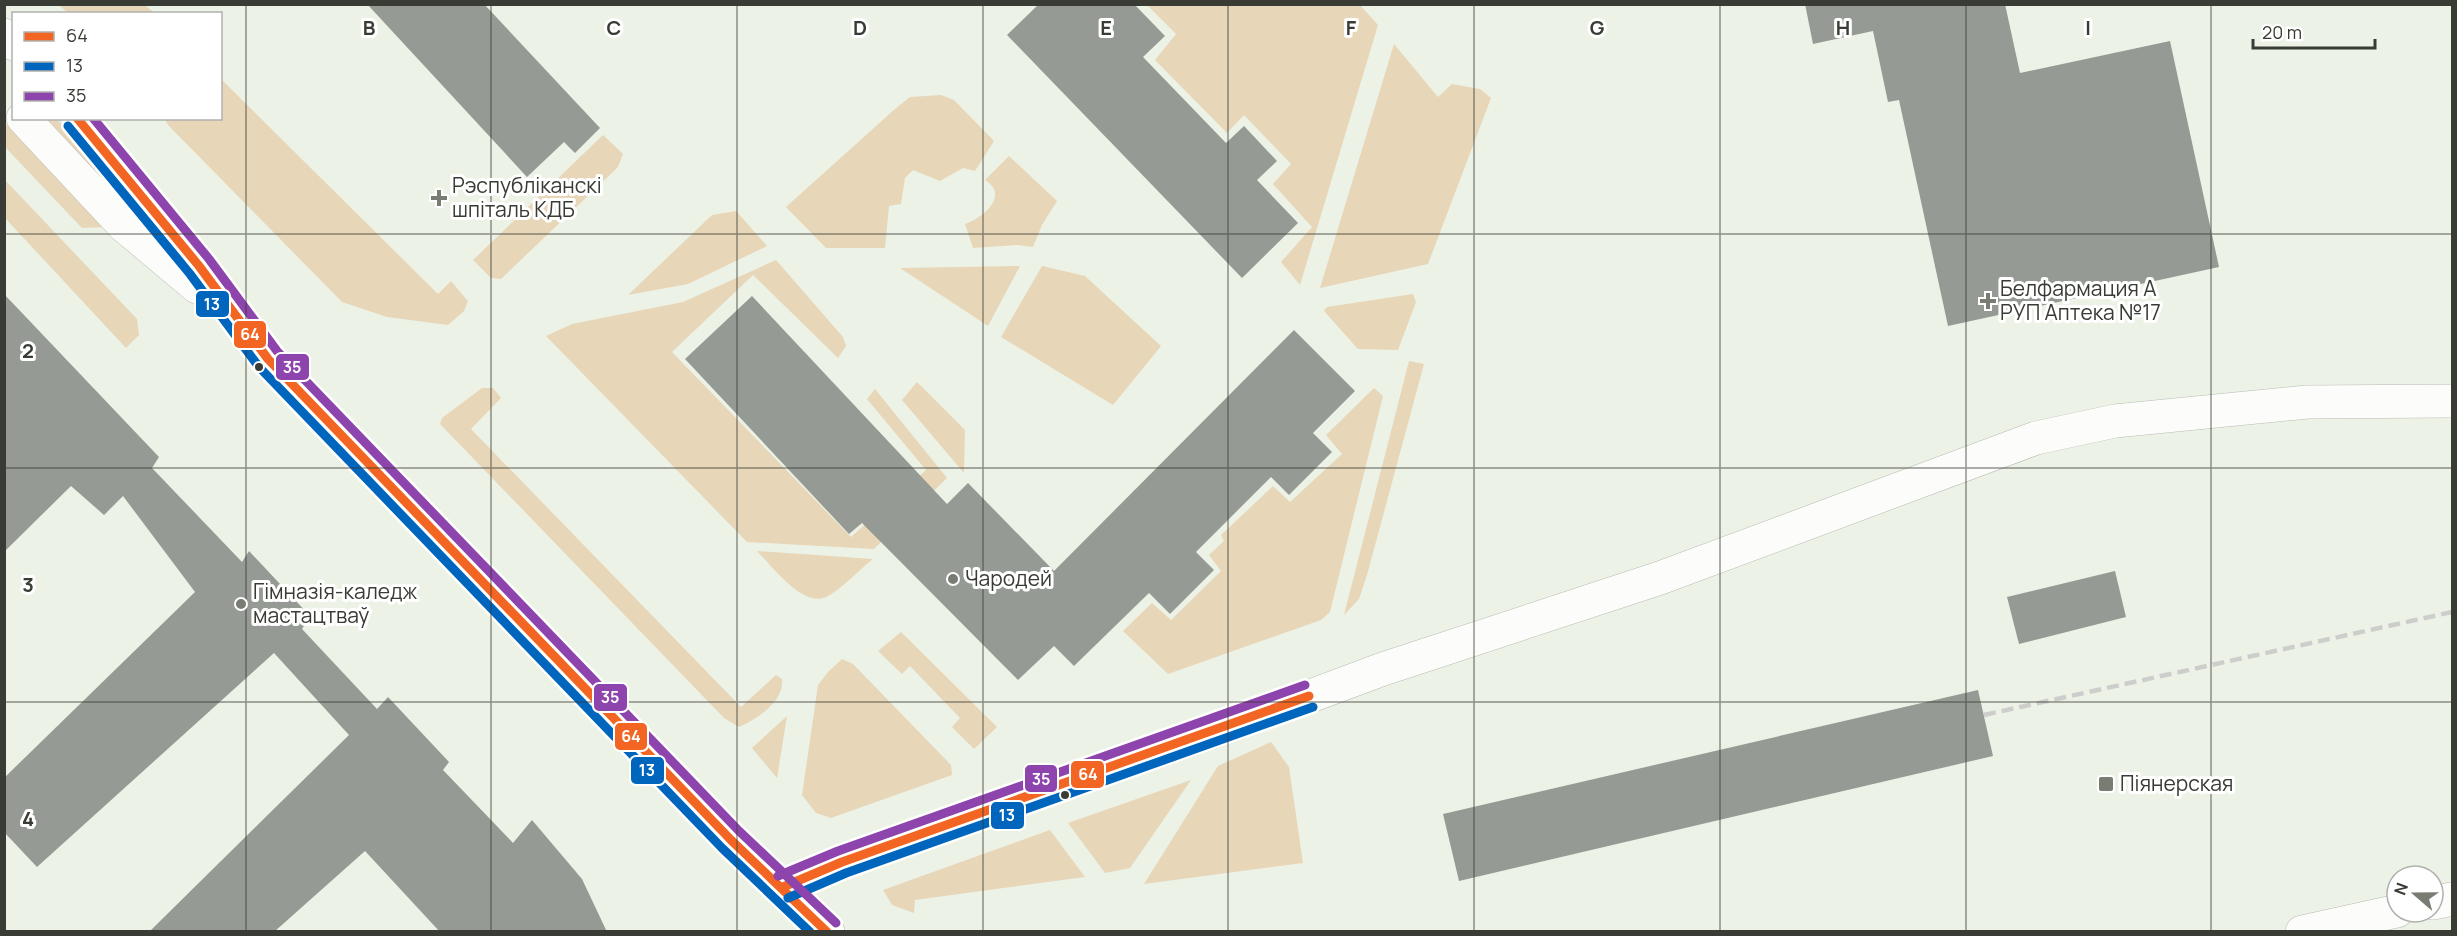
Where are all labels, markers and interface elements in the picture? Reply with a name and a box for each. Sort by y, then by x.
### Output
legend [12,12,222,120]
scale bar [2253,12,2374,50]
text: B [363,14,376,41]
text: C [607,14,621,41]
text: D [853,14,867,41]
text: E [1100,14,1112,41]
text: F [1346,14,1357,41]
text: G [1590,14,1605,41]
text: H [1836,14,1850,41]
text: I [2085,14,2091,41]
text: 20 m [2262,20,2302,44]
text: 64 [66,23,88,47]
text: 13 [66,53,83,77]
text: 35 [66,83,86,107]
place label: Рэспубліканскі шпіталь КДБ [452,171,602,223]
marker: Рэспубліканскі шпіталь КДБ [430,189,448,207]
place label: Белфармация А РУП Аптека №17 [2000,274,2161,326]
line badge: 13 [195,290,230,318]
text: 13 [204,293,220,315]
marker: Белфармация А РУП Аптека №17 [1981,294,1995,308]
line badge: 64 [233,320,267,349]
text: 64 [240,323,260,345]
text: 2 [22,337,34,364]
line badge: 35 [275,353,310,381]
text: 35 [283,356,301,378]
unlabelled marker [253,361,265,373]
place label: Чародей [965,564,1052,592]
text: 3 [22,571,34,598]
marker: Чародей [946,572,960,586]
place label: Гімназія-каледж мастацтваў [253,577,418,629]
marker: Гімназія-каледж мастацтваў [234,597,248,611]
line badge: 35 [593,683,628,712]
text: 35 [601,686,619,708]
line badge: 64 [614,722,648,751]
text: 64 [621,725,641,747]
line badge: 13 [630,756,665,785]
text: 13 [639,759,655,781]
line badge: 64 [1070,760,1105,789]
text: 64 [1078,763,1098,785]
line badge: 35 [1024,764,1058,793]
text: 35 [1032,768,1050,790]
place label: Піянерская [2120,769,2233,797]
marker: Піянерская [2097,775,2115,793]
unlabelled marker [1059,789,1071,801]
line badge: 13 [990,801,1025,830]
text: 13 [999,804,1015,826]
text: 4 [22,805,34,832]
north arrow [2385,864,2445,924]
text: N [2389,880,2413,898]

